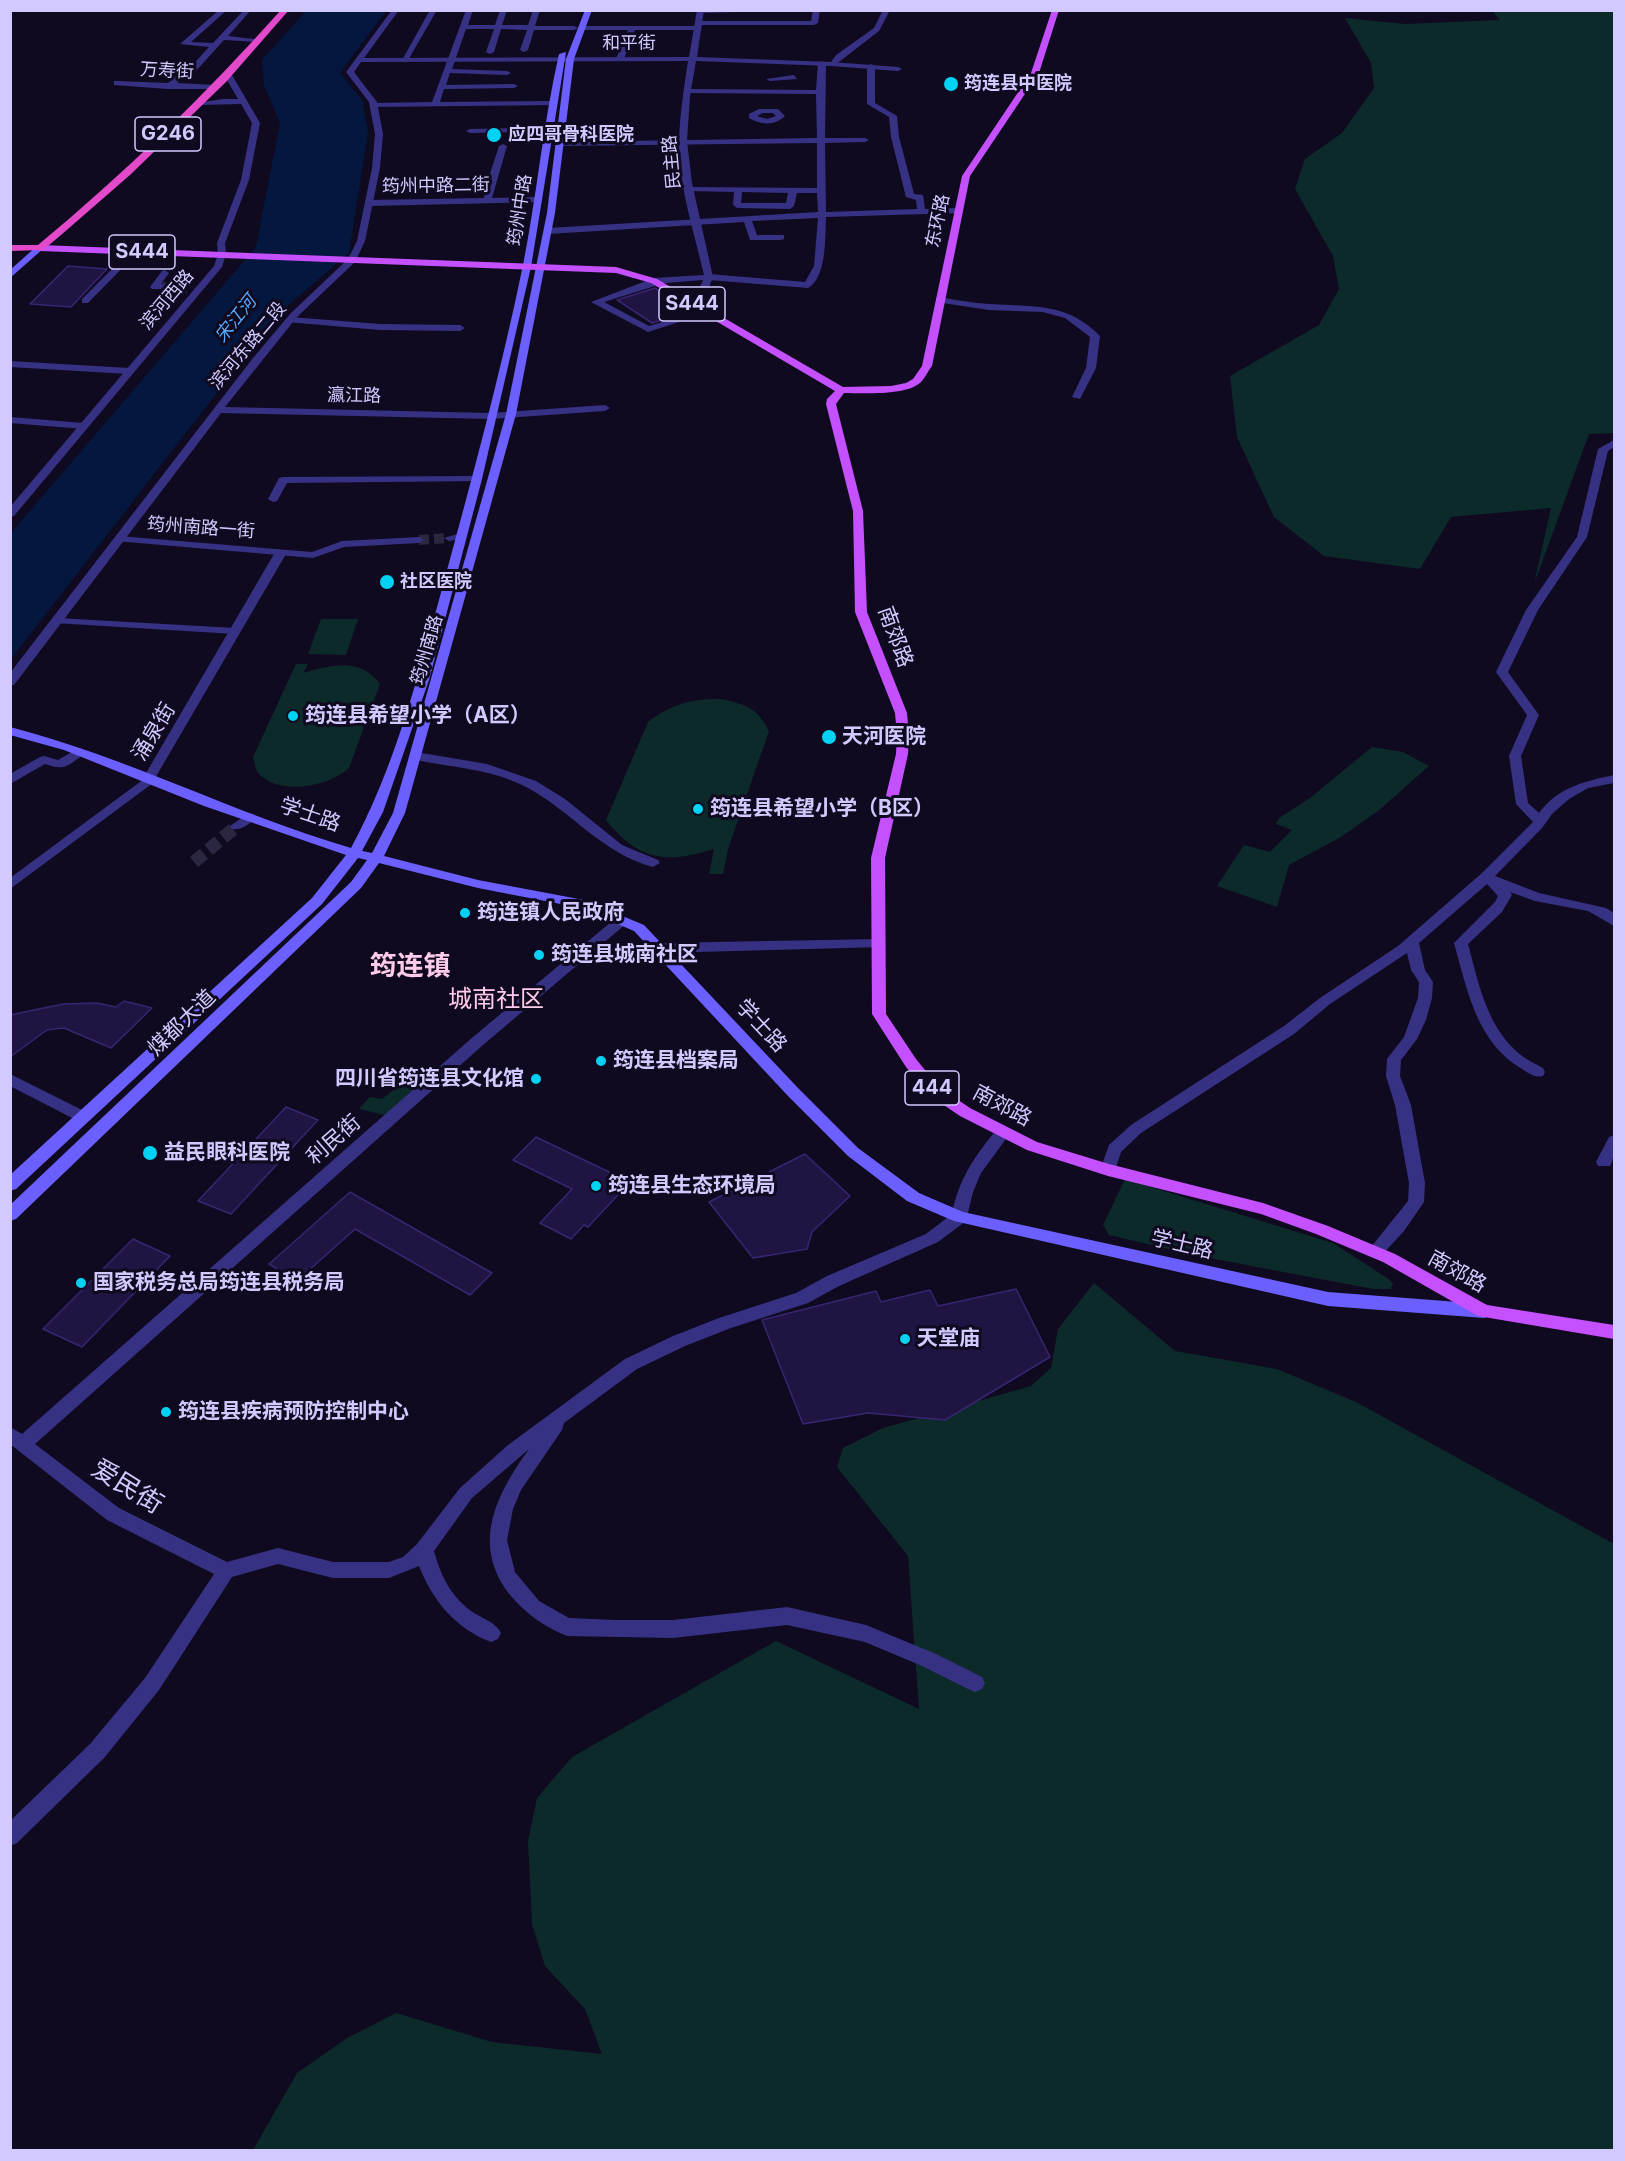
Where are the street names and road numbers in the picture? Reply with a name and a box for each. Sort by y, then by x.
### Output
street label: 和平街 [602,33,656,55]
street label: 万寿街 [139,59,195,83]
road number: G246 [135,117,201,151]
street label: 民主路 [659,134,685,190]
street label: 筠州中路 [504,173,536,247]
street label: 筠州中路二街 [382,174,490,198]
street label: 东环路 [922,192,954,250]
road number: S444 [109,235,175,269]
street label: 滨河西路 [136,265,198,335]
road number: S444 [659,287,725,321]
street label: 滨河东路二段 [205,298,291,394]
street label: 瀛江路 [327,385,381,407]
street label: 筠州南路一街 [146,513,256,543]
street label: 南郊路 [872,603,918,671]
street label: 筠州南路 [407,612,447,688]
street label: 涌泉街 [127,699,181,765]
street label: 学士路 [276,793,344,837]
street label: 煤都大道 [143,985,221,1061]
street label: 学士路 [730,994,792,1058]
road number: 444 [905,1071,959,1105]
street label: 南郊路 [968,1080,1036,1132]
street label: 利民街 [302,1110,366,1170]
street label: 学士路 [1148,1226,1216,1264]
street label: 南郊路 [1423,1246,1491,1298]
street label: 爱民街 [86,1453,168,1521]

